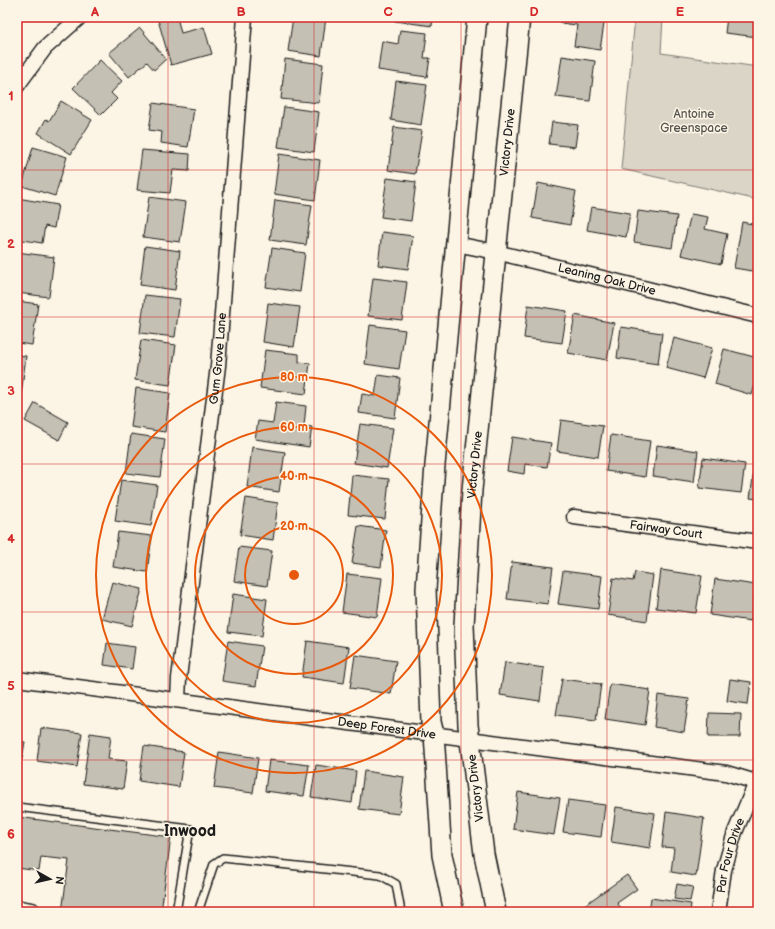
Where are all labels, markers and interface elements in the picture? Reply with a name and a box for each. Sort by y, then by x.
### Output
text: A [90,4,99,20]
text: B [236,4,246,20]
text: C [383,4,393,20]
text: D [529,4,539,20]
text: E [676,4,685,20]
text: 1 [8,88,14,104]
park label: Antoine Greenspace [660,107,728,136]
street label: Victory Drive [496,108,518,177]
text: 2 [7,236,15,252]
street label: Leaning Oak Drive [556,260,657,298]
street label: Gum Grove Lane [206,312,230,405]
text: 80 m [280,370,308,385]
text: 3 [7,383,15,399]
text: 60 m [280,420,308,435]
street label: Victory Drive [464,430,485,499]
text: 40 m [280,469,308,484]
street label: Fairway Court [629,517,704,542]
text: 20 m [280,519,308,534]
text: 4 [7,531,15,547]
centre of rings [287,568,301,582]
text: 5 [7,678,15,694]
street label: Deep Forest Drive [337,714,437,742]
street label: Victory Drive [464,753,488,823]
street label: Par Four Drive [713,815,748,894]
district label: Inwood [164,822,216,841]
text: 6 [7,826,15,842]
north arrow [30,859,70,899]
text: N [52,875,66,885]

